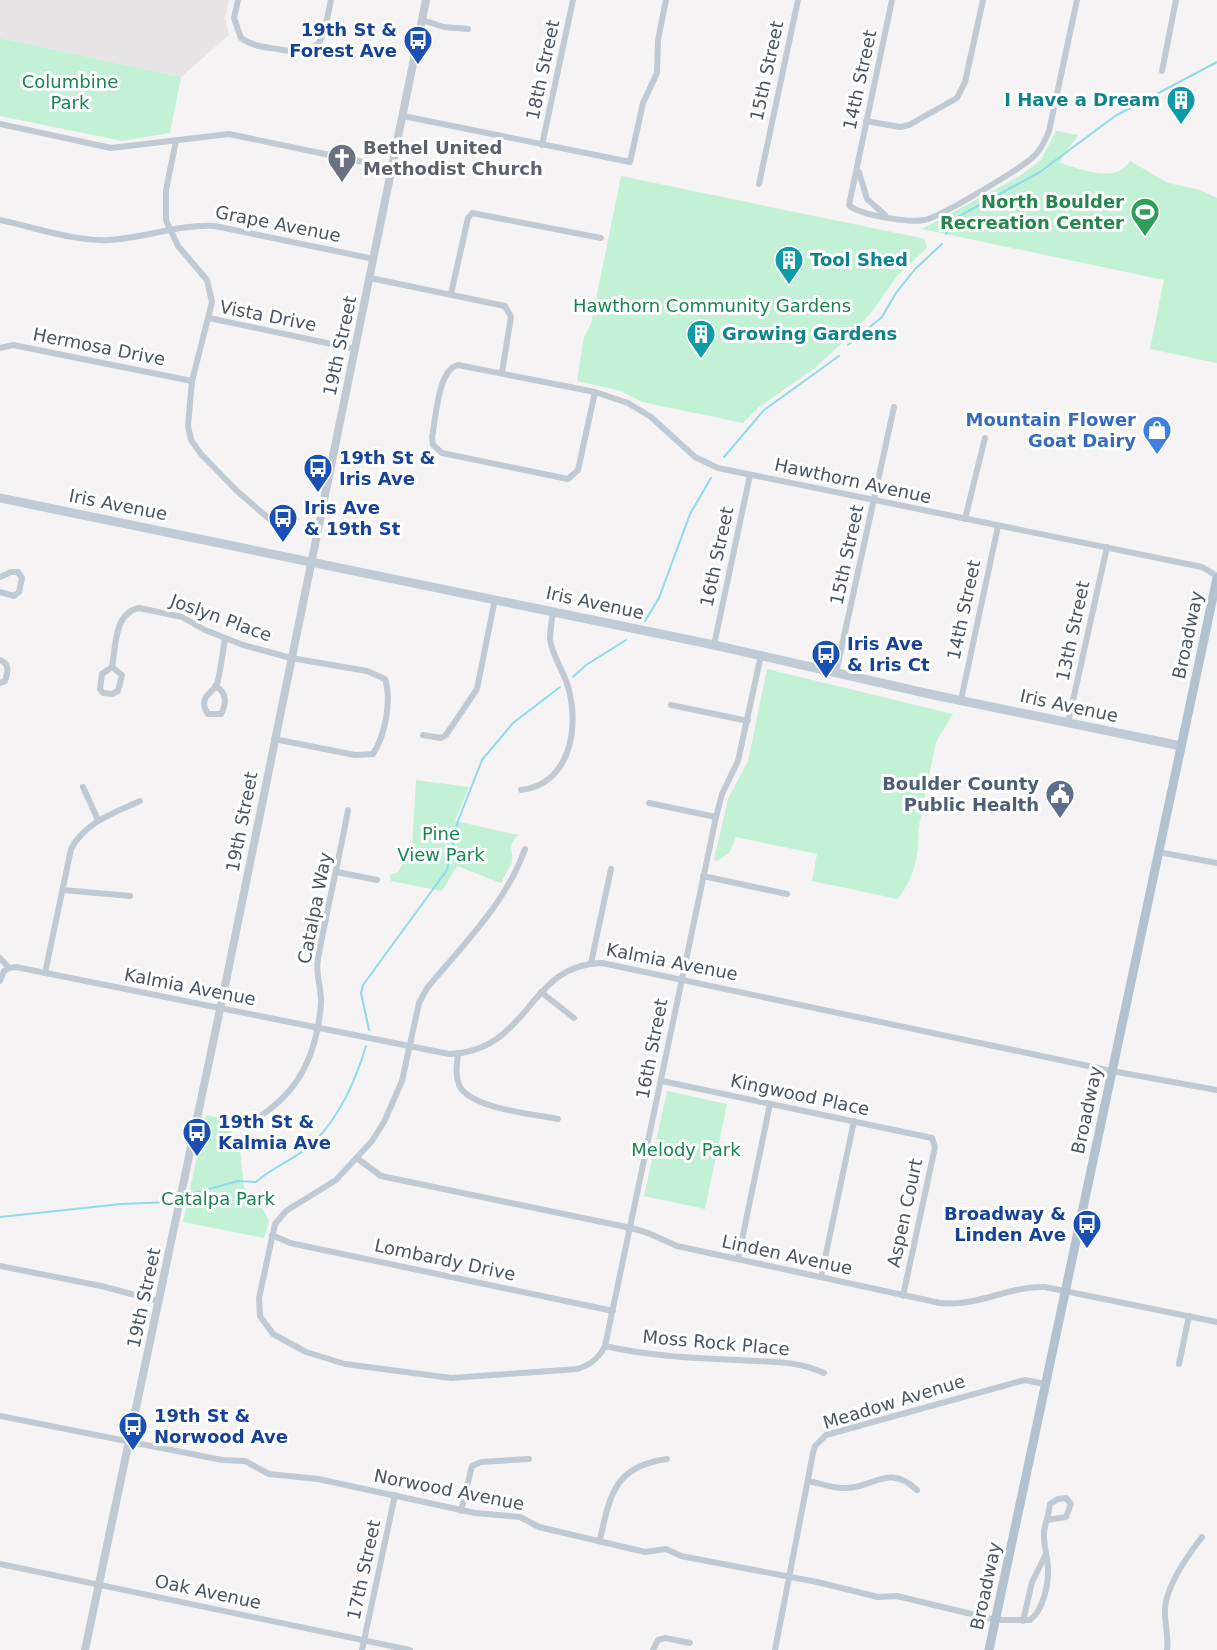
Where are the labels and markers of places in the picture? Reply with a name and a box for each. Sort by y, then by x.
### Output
place label: 19th St & Forest Ave [289,19,397,61]
bus stop icon: 19th St & Forest Ave [402,24,434,66]
building icon: I Have a Dream [1165,84,1197,126]
place label: I Have a Dream [1004,89,1160,110]
place label: Bethel United Methodist Church [363,137,543,179]
church icon: Bethel United Methodist Church [326,142,358,184]
place label: North Boulder Recreation Center [940,191,1124,233]
sports icon: North Boulder Recreation Center [1129,196,1161,238]
building icon: Tool Shed [773,244,805,286]
place label: Tool Shed [810,249,908,270]
building icon: Growing Gardens [685,318,717,360]
place label: Growing Gardens [722,323,897,344]
place label: Mountain Flower Goat Dairy [966,409,1136,451]
shop icon: Mountain Flower Goat Dairy [1141,414,1173,456]
place label: 19th St & Iris Ave [339,447,435,489]
bus stop icon: 19th St & Iris Ave [302,452,334,494]
place label: Iris Ave & 19th St [304,497,401,539]
bus stop icon: Iris Ave & 19th St [267,502,299,544]
place label: Iris Ave & Iris Ct [847,633,930,675]
bus stop icon: Iris Ave & Iris Ct [810,638,842,680]
place label: Boulder County Public Health [882,773,1039,815]
public building icon: Boulder County Public Health [1044,778,1076,820]
place label: 19th St & Kalmia Ave [218,1111,331,1153]
bus stop icon: 19th St & Kalmia Ave [181,1116,213,1158]
place label: Broadway & Linden Ave [944,1203,1066,1245]
bus stop icon: Broadway & Linden Ave [1071,1208,1103,1250]
place label: 19th St & Norwood Ave [154,1405,288,1447]
bus stop icon: 19th St & Norwood Ave [117,1410,149,1452]

